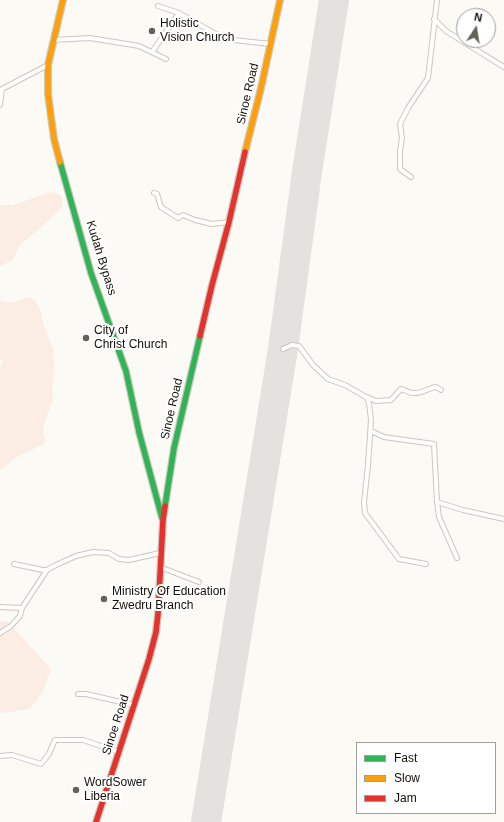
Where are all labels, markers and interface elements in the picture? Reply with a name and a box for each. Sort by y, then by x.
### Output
north arrow [456,8,496,48]
text: N [473,11,483,24]
place label: Holistic Vision Church [160,17,234,45]
marker: Holistic Vision Church [147,26,157,36]
street label: Sinoe Road [234,62,262,126]
street label: Kudah Bypass [83,219,119,297]
place label: City of Christ Church [94,324,167,352]
marker: City of Christ Church [81,333,91,343]
street label: Sinoe Road [158,377,186,441]
place label: Ministry Of Education Zwedru Branch [112,585,226,613]
marker: Ministry Of Education Zwedru Branch [99,594,109,604]
street label: Sinoe Road [99,693,133,757]
legend [356,742,496,814]
text: Fast [394,751,417,765]
text: Slow [394,771,420,785]
place label: WordSower Liberia [84,776,146,804]
marker: WordSower Liberia [71,785,81,795]
text: Jam [394,791,417,805]

